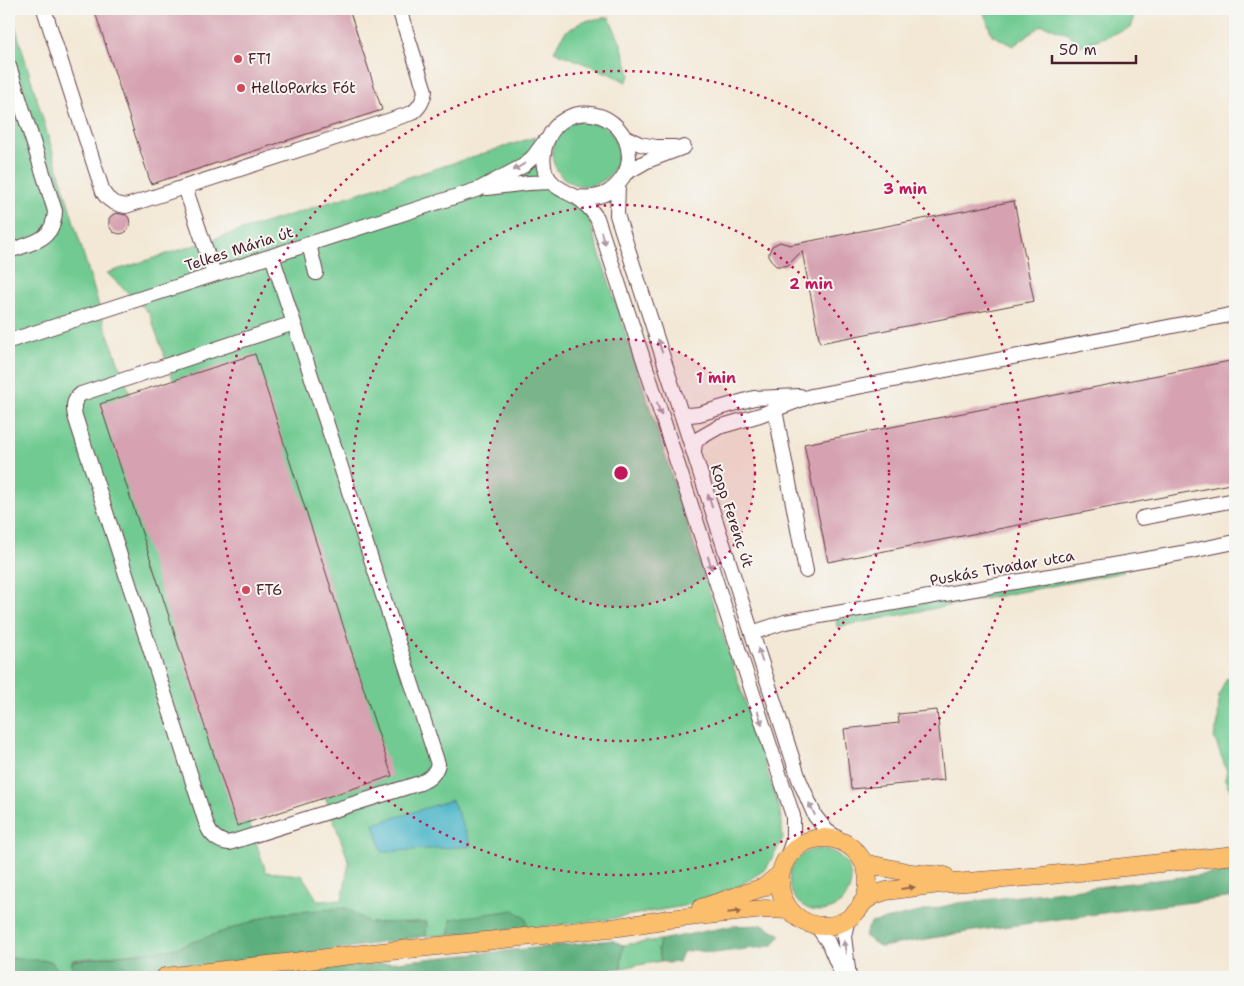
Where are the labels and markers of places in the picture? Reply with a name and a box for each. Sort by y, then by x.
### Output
place label: FT1 [248,49,271,69]
marker: FT1 [232,53,244,65]
place label: HelloParks Fót [251,78,356,98]
marker: HelloParks Fót [235,82,247,94]
centre of rings [612,464,630,482]
place label: FT6 [256,580,283,600]
marker: FT6 [240,584,252,596]

